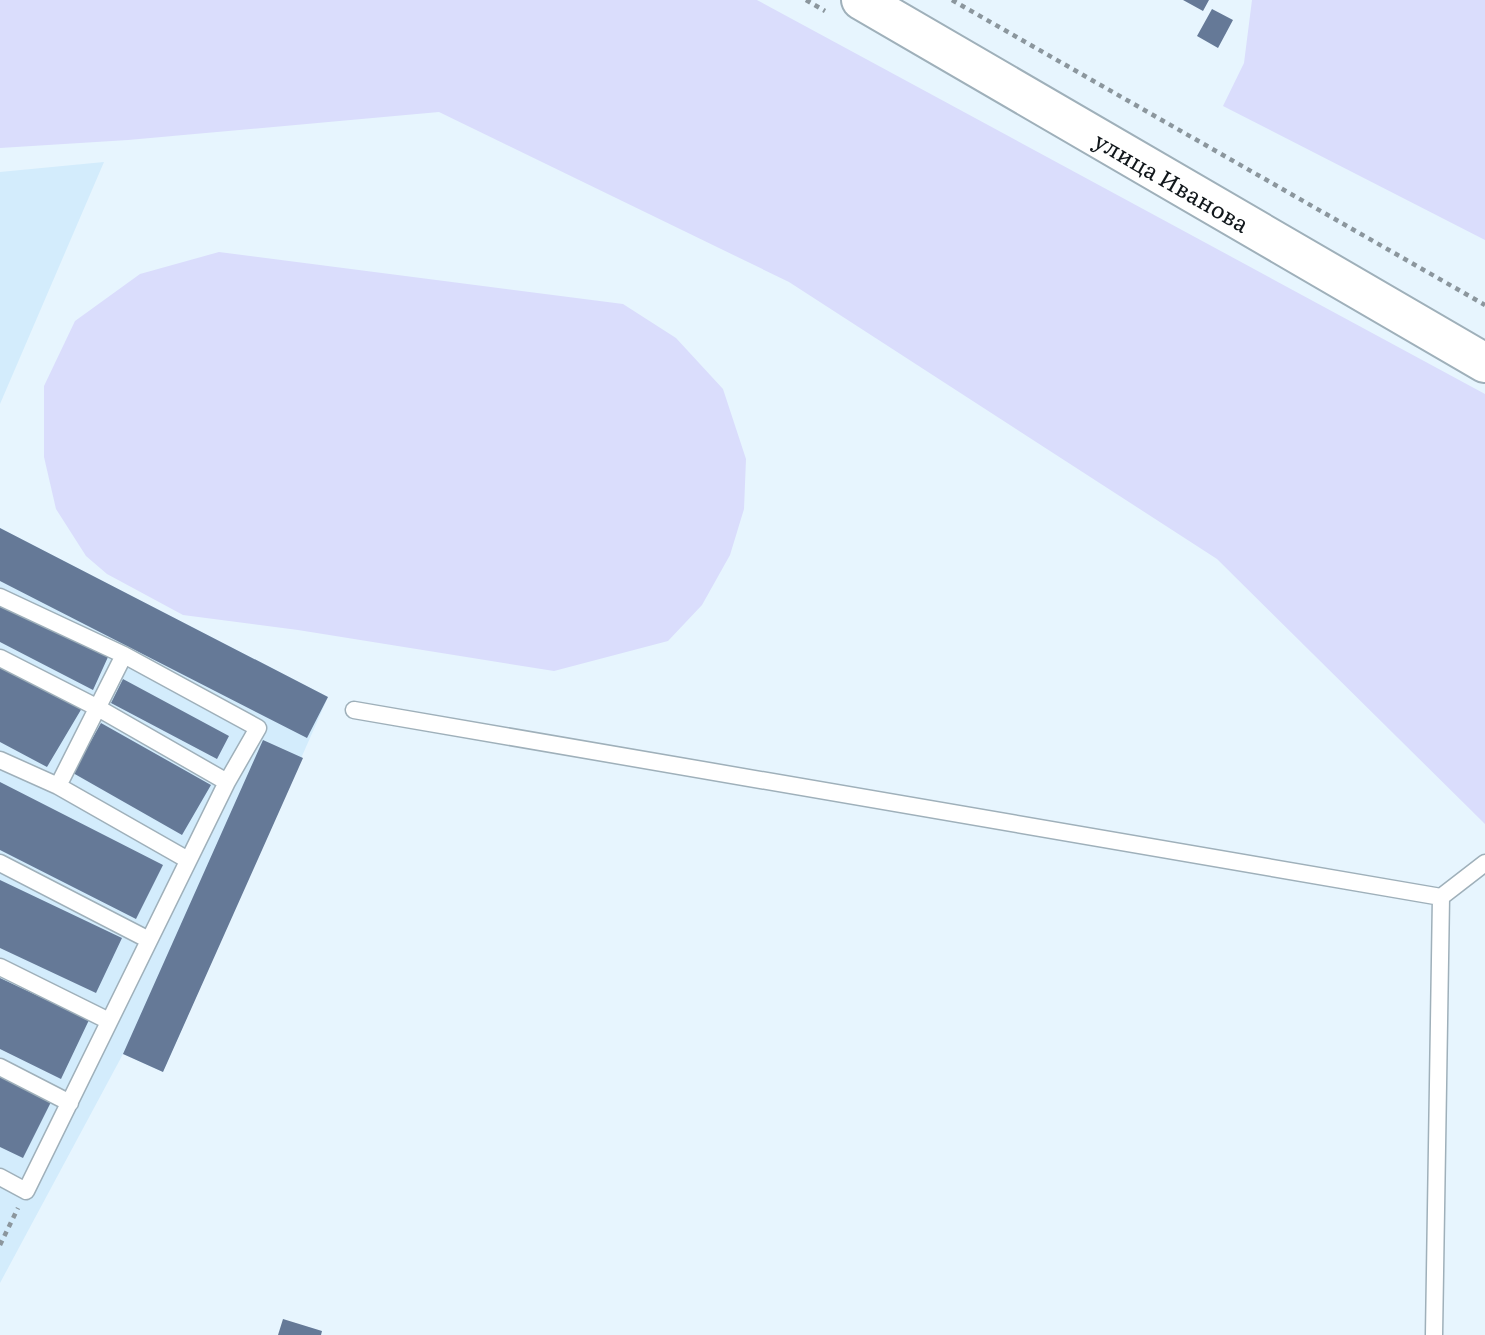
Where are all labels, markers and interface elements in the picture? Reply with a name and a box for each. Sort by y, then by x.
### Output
street label: улица Иванова [1088,122,1257,240]

